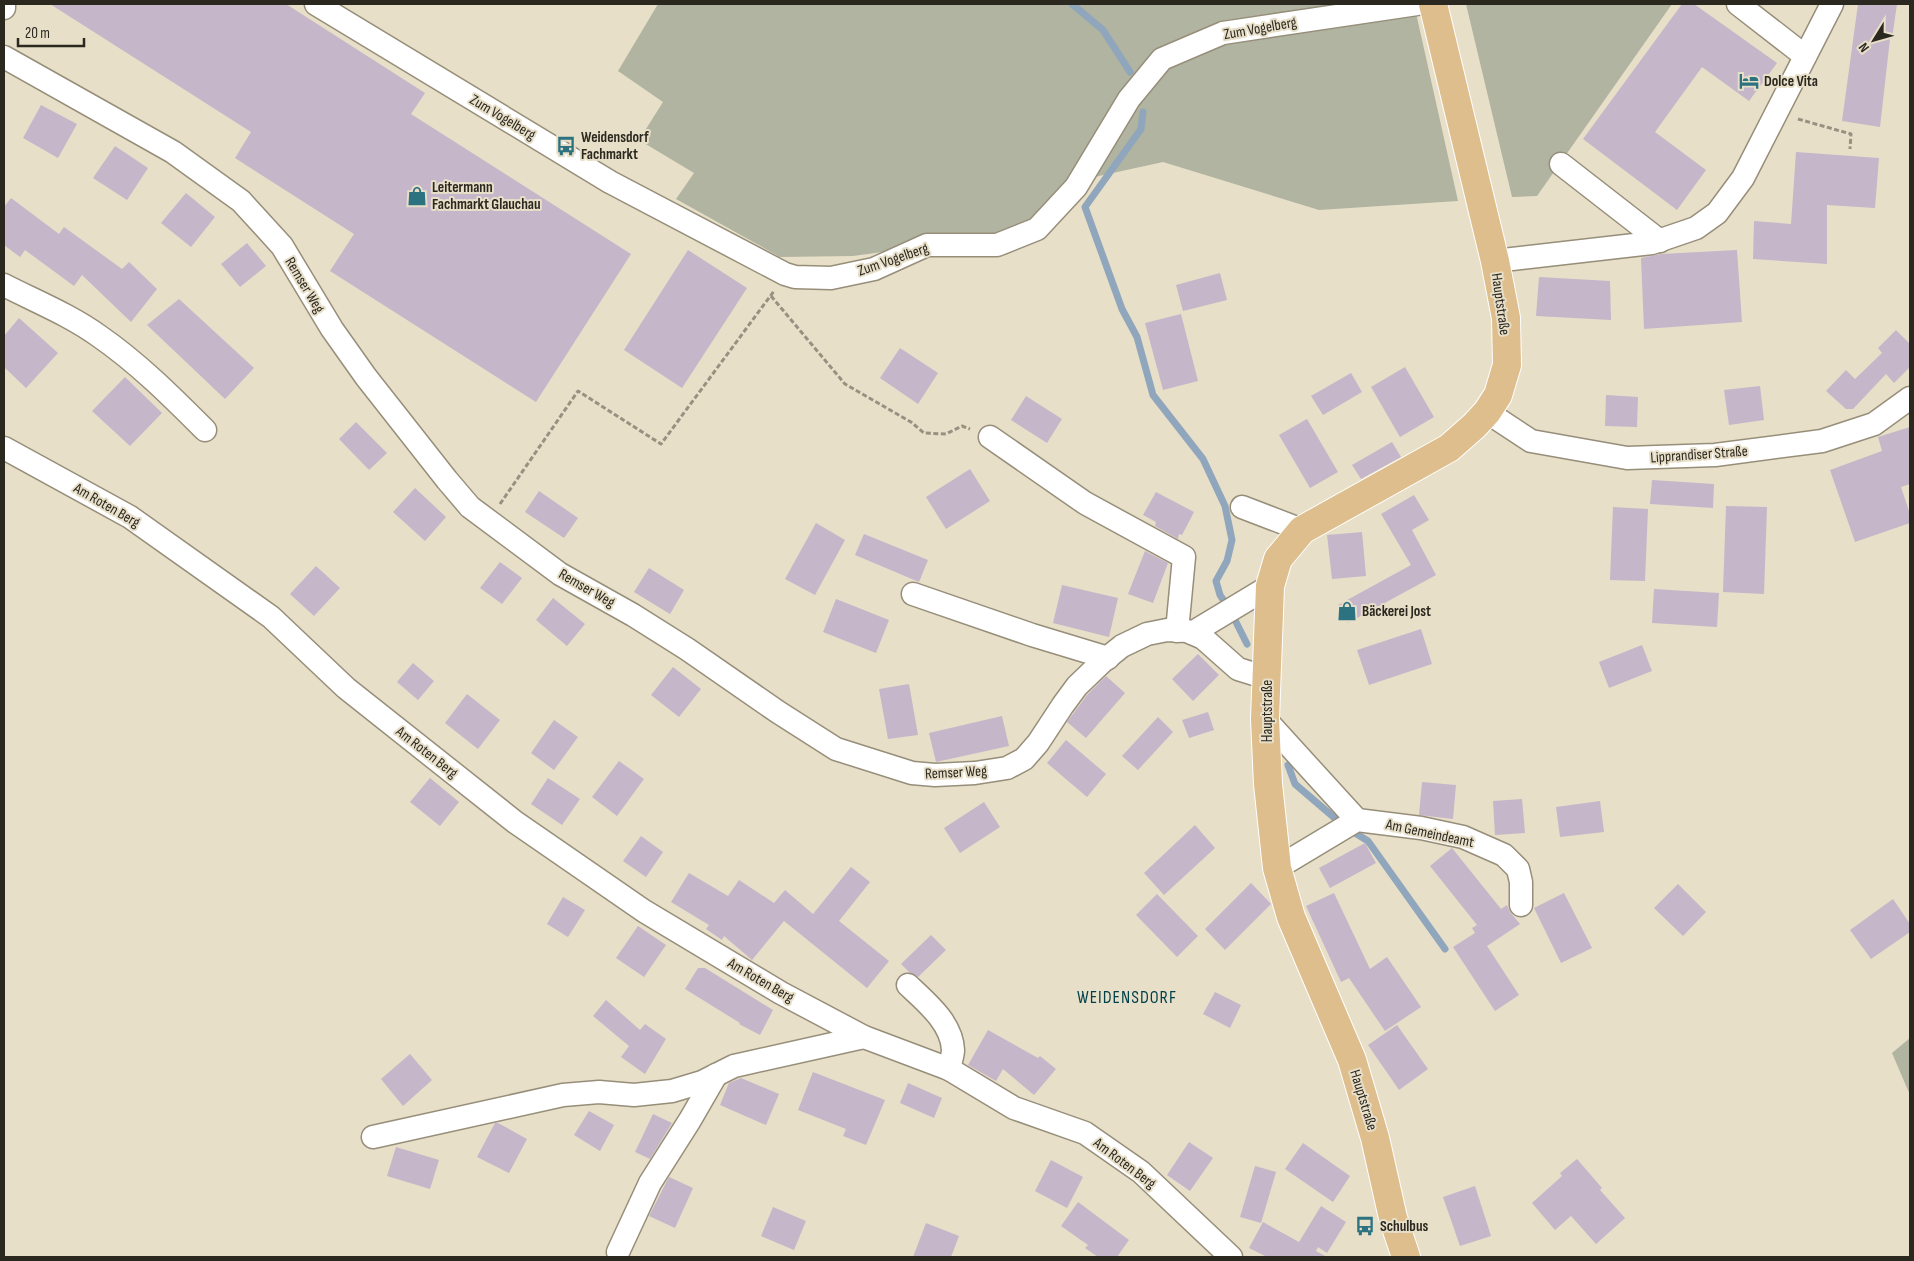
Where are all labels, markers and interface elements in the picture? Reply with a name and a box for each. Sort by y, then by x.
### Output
street label: Zum Vogelberg [1222,13,1298,44]
scale bar [18,15,84,47]
north arrow [1849,15,1899,65]
text: 20 m [25,24,50,43]
text: N [1855,39,1873,56]
hotel icon: Dolce Vita [1738,70,1760,92]
place label: Dolce Vita [1764,72,1818,91]
street label: Zum Vogelberg [466,90,539,145]
place label: Weidensdorf Fachmarkt [581,128,649,164]
bus stop icon: Weidensdorf Fachmarkt [555,135,577,157]
place label: Leitermann Fachmarkt Glauchau [432,178,541,214]
shop icon: Leitermann Fachmarkt Glauchau [406,185,428,207]
street label: Zum Vogelberg [855,238,931,280]
street label: Remser Weg [280,254,329,317]
street label: Hauptstraße [1487,272,1514,336]
street label: Lipprandiser Straße [1650,442,1748,467]
street label: Am Roten Berg [69,478,143,532]
street label: Remser Weg [555,565,618,612]
shop icon: Bäckerei Jost [1336,600,1358,622]
place label: Bäckerei Jost [1362,602,1431,621]
street label: Hauptstraße [1258,680,1277,742]
street label: Am Roten Berg [391,722,462,783]
street label: Remser Weg [925,761,988,784]
street label: Am Gemeindeamt [1383,815,1476,852]
street label: Am Roten Berg [723,953,797,1007]
district label: WEIDENSDORF [1077,987,1177,1008]
street label: Hauptstraße [1345,1067,1382,1133]
street label: Am Roten Berg [1089,1133,1160,1193]
bus stop icon: Schulbus [1354,1215,1376,1237]
place label: Schulbus [1380,1217,1428,1236]

